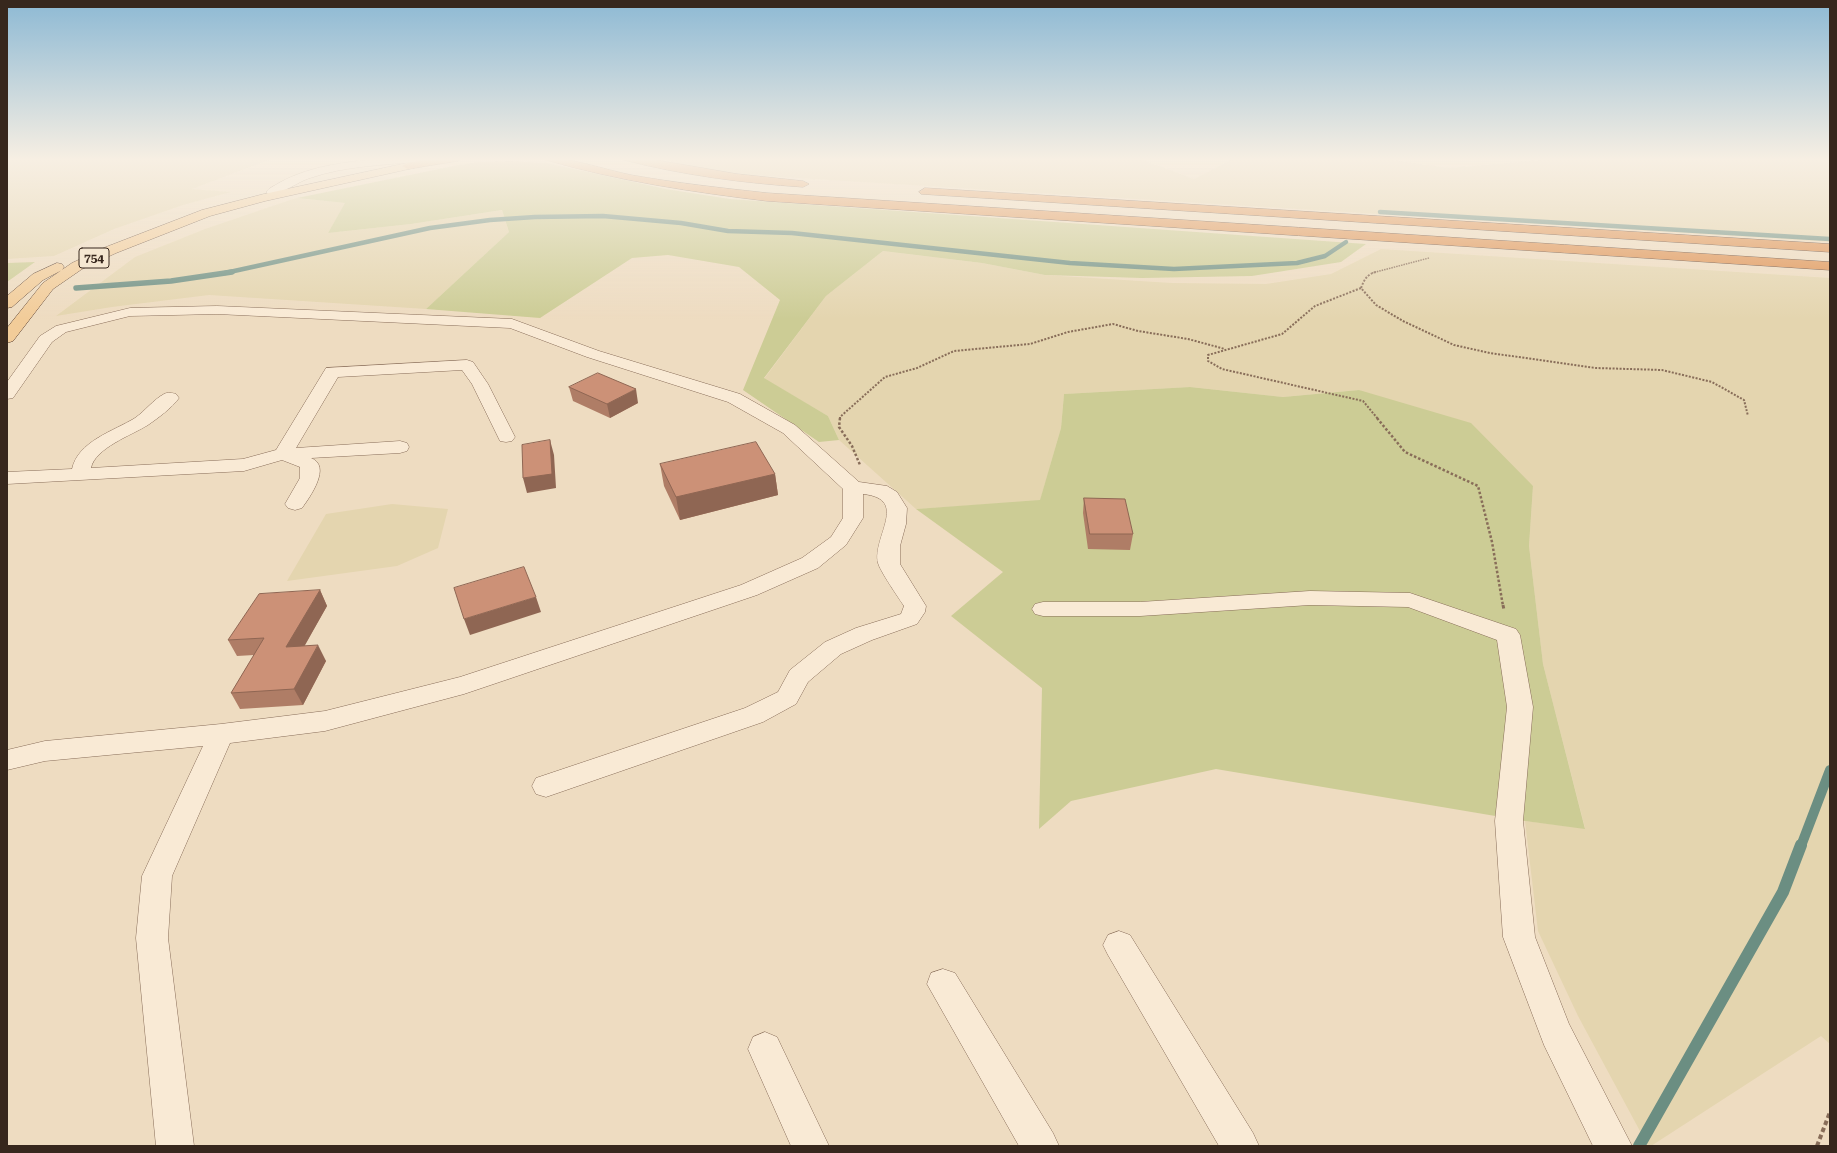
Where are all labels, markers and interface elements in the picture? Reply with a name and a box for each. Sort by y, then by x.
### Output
road number: 754 [79,248,109,268]

